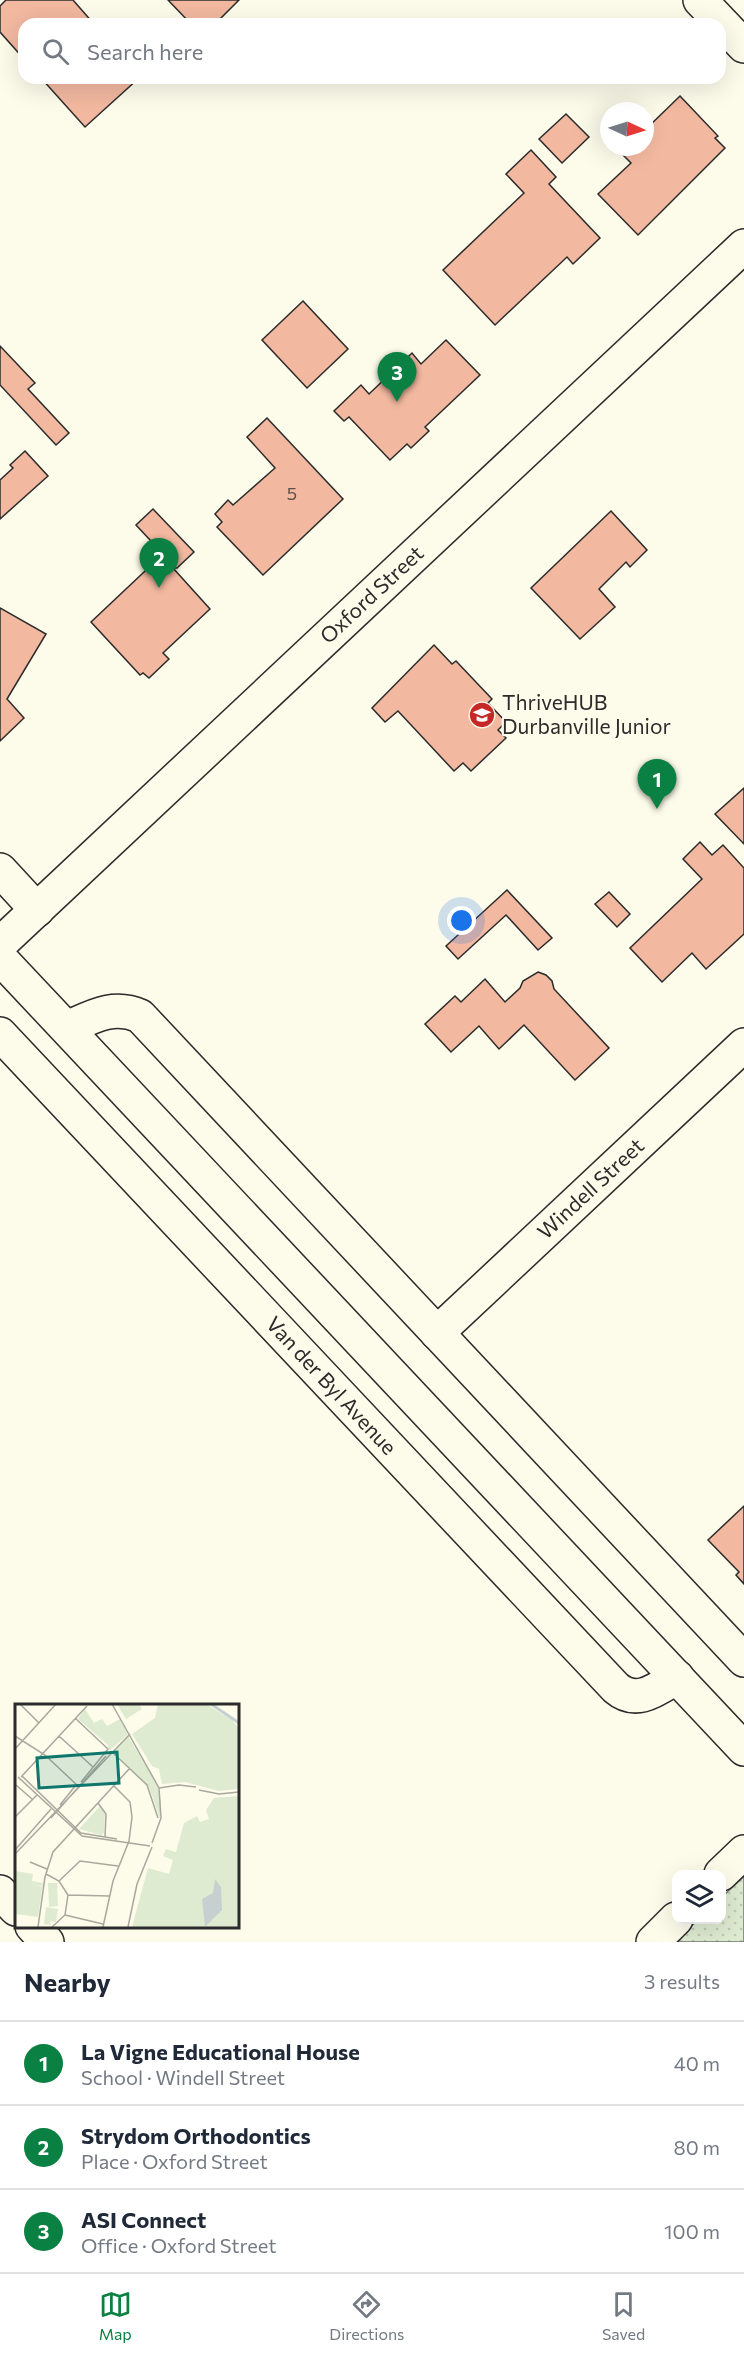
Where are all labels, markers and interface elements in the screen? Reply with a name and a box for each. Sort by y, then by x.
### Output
search box [18,18,726,84]
icon: search [39,35,72,68]
text: Search here [87,38,203,65]
north arrow [600,102,654,156]
pin: 3 [378,352,416,402]
house number: 5 [287,482,297,504]
pin: 2 [140,538,178,588]
street label: Oxford Street [314,540,428,648]
place label: ThriveHUB Durbanville Junior [502,689,671,738]
school or university icon: ThriveHUB Durbanville Junior [467,700,497,730]
pin: 1 [638,760,676,809]
your location [447,906,476,935]
street label: Windell Street [532,1132,648,1243]
street label: Van der Byl Avenue [262,1311,402,1459]
inset map [15,1704,238,1927]
map controls [672,1870,726,1924]
button: layers [672,1870,726,1924]
text: Nearby [24,1966,111,1997]
text: 3 results [644,1969,720,1993]
text: La Vigne Educational House [81,2038,360,2065]
text: 1 [39,2051,48,2075]
text: 40 m [674,2051,720,2075]
text: School · Windell Street [81,2065,285,2089]
text: Strydom Orthodontics [81,2122,311,2149]
text: 2 [38,2135,49,2159]
text: 80 m [674,2135,720,2159]
text: Place · Oxford Street [81,2149,268,2173]
text: ASI Connect [81,2206,206,2233]
text: 3 [38,2219,49,2243]
text: 100 m [664,2219,720,2243]
text: Office · Oxford Street [81,2233,276,2257]
tab: Map [99,2288,132,2343]
tab: Directions [329,2288,404,2343]
tab: Saved [602,2288,645,2343]

